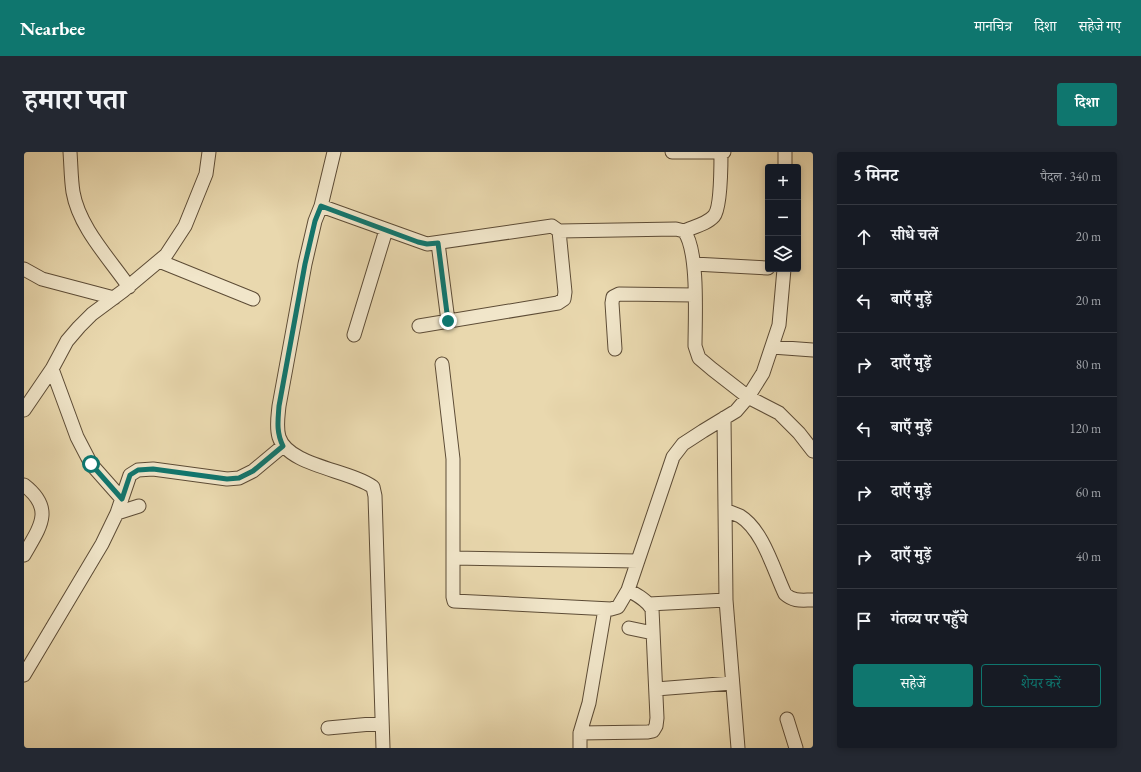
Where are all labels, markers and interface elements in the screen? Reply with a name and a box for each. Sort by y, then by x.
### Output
text: Nearbee [20,16,85,41]
text: मानचित्र [974,17,1012,35]
text: दिशा [1034,17,1056,35]
text: सहेजे गए [1078,17,1121,35]
text: हमारा पता [24,81,126,117]
button: दिशा [1057,83,1117,126]
map controls [765,164,801,272]
button: + [765,164,801,200]
text: 5 मिनट [853,164,898,186]
text: पैदल · 340 m [1041,168,1101,185]
button: − [765,200,801,236]
text: सीधे चलें [891,225,938,244]
icon: ahead [853,226,875,248]
text: 20 m [1076,228,1101,245]
button: layers [765,236,801,272]
text: बाएँ मुड़ें [891,289,932,308]
icon: left [853,290,875,312]
text: 20 m [1076,292,1101,309]
route end [439,312,457,330]
text: दाएँ मुड़ें [891,353,931,372]
icon: right [853,354,875,376]
text: 80 m [1076,356,1101,373]
text: बाएँ मुड़ें [891,417,932,436]
icon: left [853,418,875,440]
text: 120 m [1070,420,1101,437]
route start [82,455,100,473]
text: दाएँ मुड़ें [891,481,931,500]
icon: right [853,482,875,504]
text: 60 m [1076,484,1101,501]
text: दाएँ मुड़ें [891,545,931,564]
icon: right [853,546,875,568]
text: 40 m [1076,548,1101,565]
text: गंतव्य पर पहुँचे [891,609,968,628]
icon: arrive [853,610,875,632]
button: सहेजें [853,664,973,707]
button: शेयर करें [981,664,1101,707]

